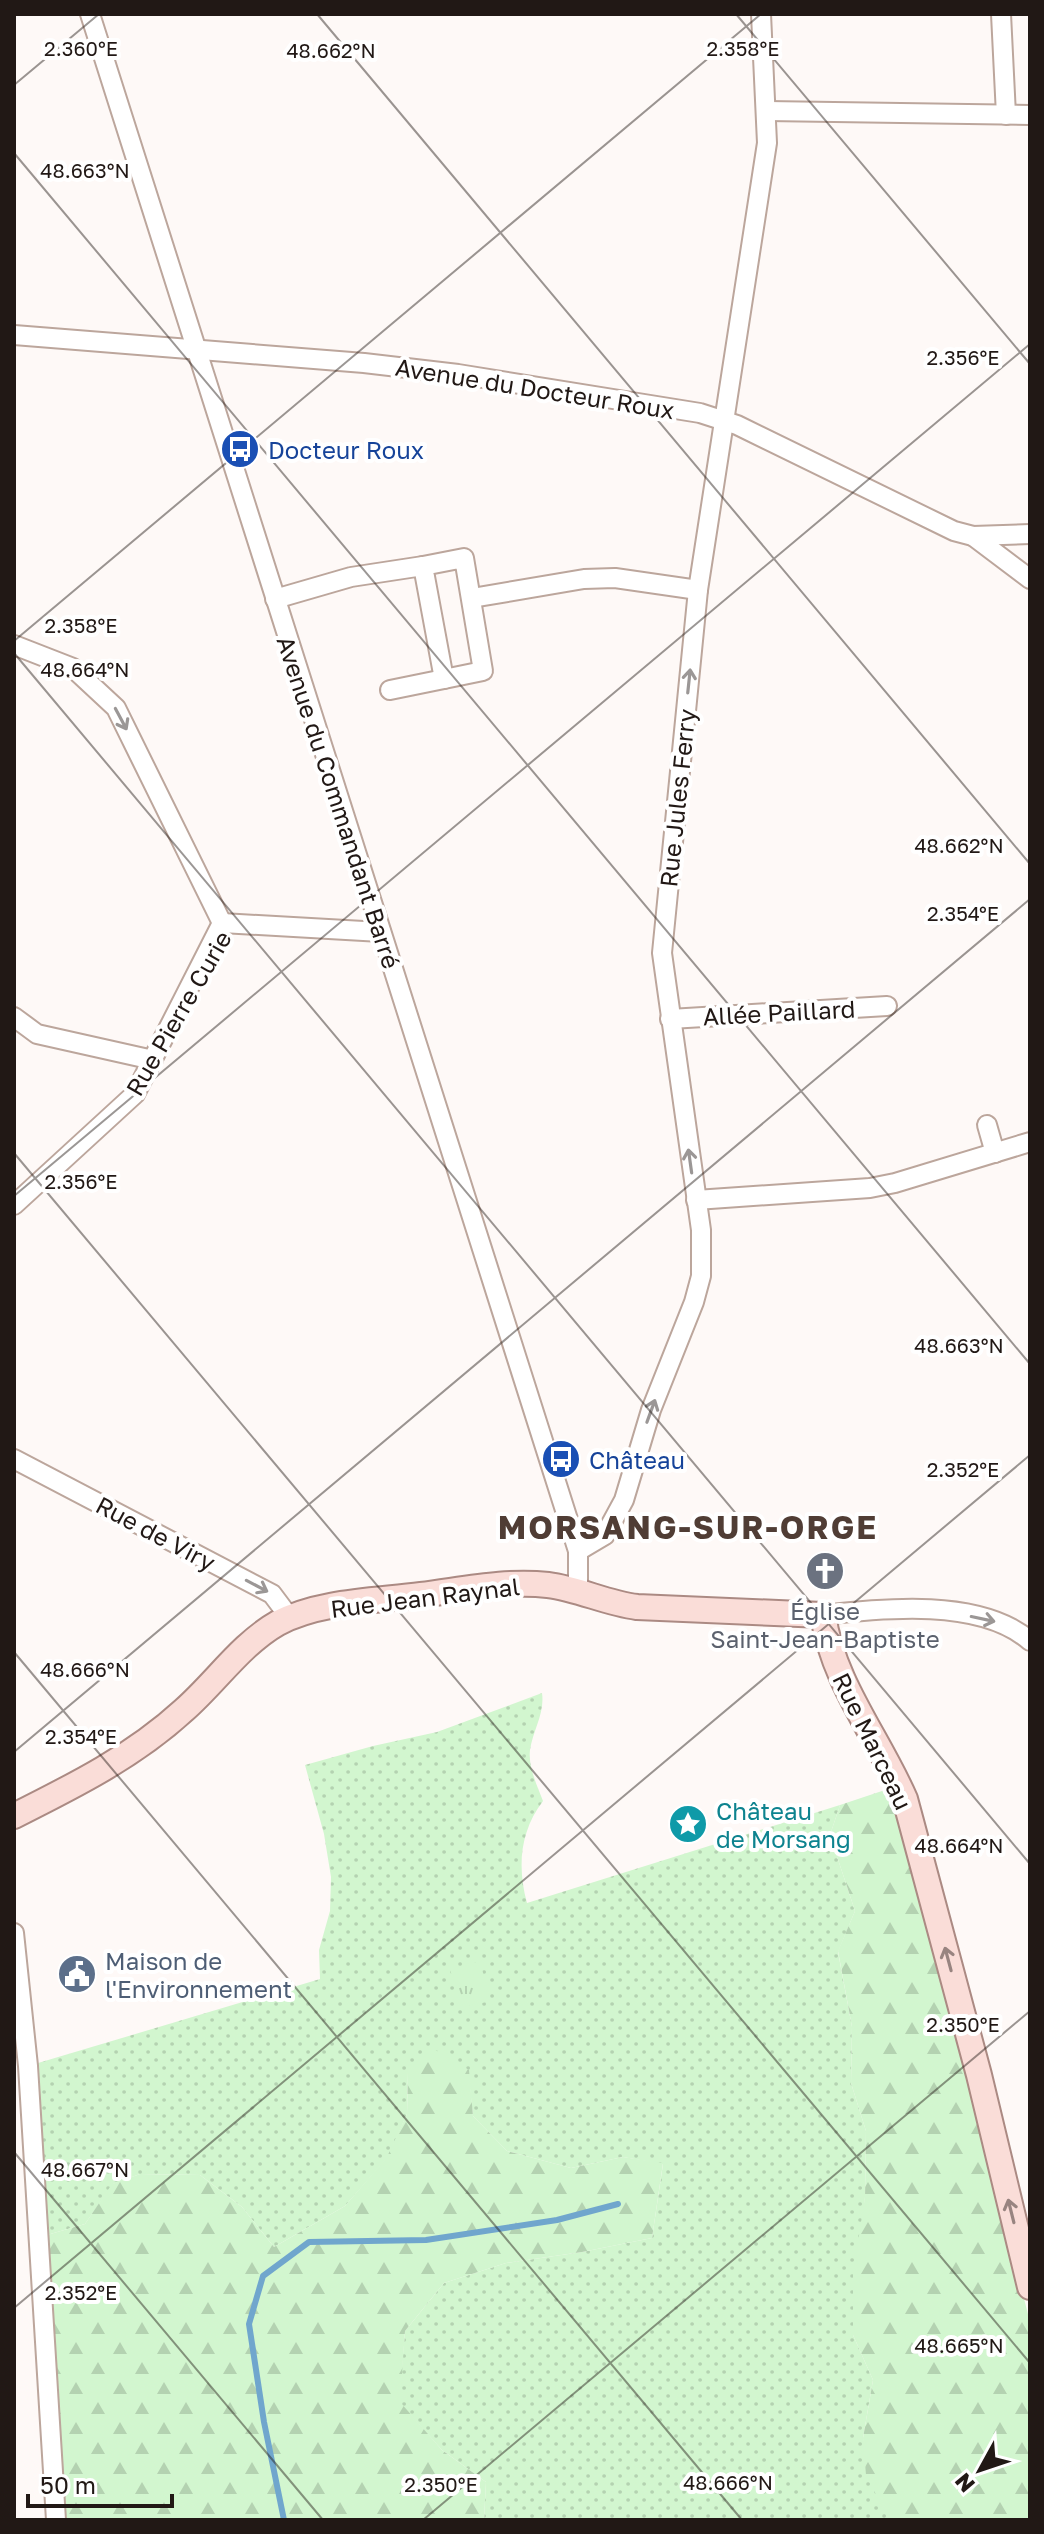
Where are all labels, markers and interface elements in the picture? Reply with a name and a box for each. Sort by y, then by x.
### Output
text: 2.360°E [44,36,118,60]
text: 2.358°E [706,36,780,60]
text: 48.662°N [286,38,376,62]
text: 48.663°N [40,158,130,182]
text: 2.356°E [927,345,1000,369]
street label: Avenue du Docteur Roux [394,352,676,424]
bus stop icon: Docteur Roux [219,428,261,470]
place label: Docteur Roux [268,435,424,464]
text: 2.358°E [44,613,118,637]
street label: Avenue du Commandant Barré [271,632,407,972]
text: 48.664°N [41,657,129,681]
one-way arrow [681,668,696,695]
one-way arrow [114,707,130,730]
street label: Rue Jules Ferry [653,707,701,889]
text: 48.662°N [914,833,1004,857]
text: 2.354°E [927,901,999,925]
street label: Rue Pierre Curie [119,926,237,1100]
street label: Allée Paillard [702,994,856,1030]
one-way arrow [682,1149,697,1175]
text: 2.356°E [45,1169,118,1193]
text: 48.663°N [914,1333,1004,1357]
one-way arrow [645,1399,659,1424]
bus stop icon: Château [540,1438,582,1480]
place label: Château [589,1445,685,1474]
text: 2.352°E [927,1457,999,1481]
street label: Rue de Viry [91,1489,221,1577]
district label: MORSANG-SUR-ORGE [498,1508,878,1546]
church icon: Église Saint-Jean-Baptiste [804,1550,846,1592]
street label: Rue Jean Raynal [329,1571,521,1623]
one-way arrow [244,1579,268,1594]
place label: Église Saint-Jean-Baptiste [710,1596,940,1653]
one-way arrow [970,1612,995,1627]
text: 48.666°N [40,1657,130,1681]
street label: Rue Marceau [827,1668,919,1814]
text: 2.354°E [45,1724,117,1748]
place label: Château de Morsang [716,1796,851,1853]
place icon: Château de Morsang [667,1803,709,1845]
text: 48.664°N [915,1833,1003,1857]
place label: Maison de l'Environnement [105,1946,292,2003]
one-way arrow [939,1946,954,1972]
public building icon: Maison de l'Environnement [56,1953,98,1995]
text: 2.350°E [926,2012,1000,2036]
text: 48.667°N [41,2157,129,2181]
one-way arrow [1003,2198,1018,2224]
text: 2.352°E [45,2280,117,2304]
text: 48.665°N [914,2333,1004,2357]
north arrow [940,2430,1020,2510]
scale bar [28,2458,172,2508]
text: N [949,2468,980,2498]
text: 50 m [40,2470,96,2499]
text: 48.666°N [683,2470,773,2494]
text: 2.350°E [404,2472,478,2496]

